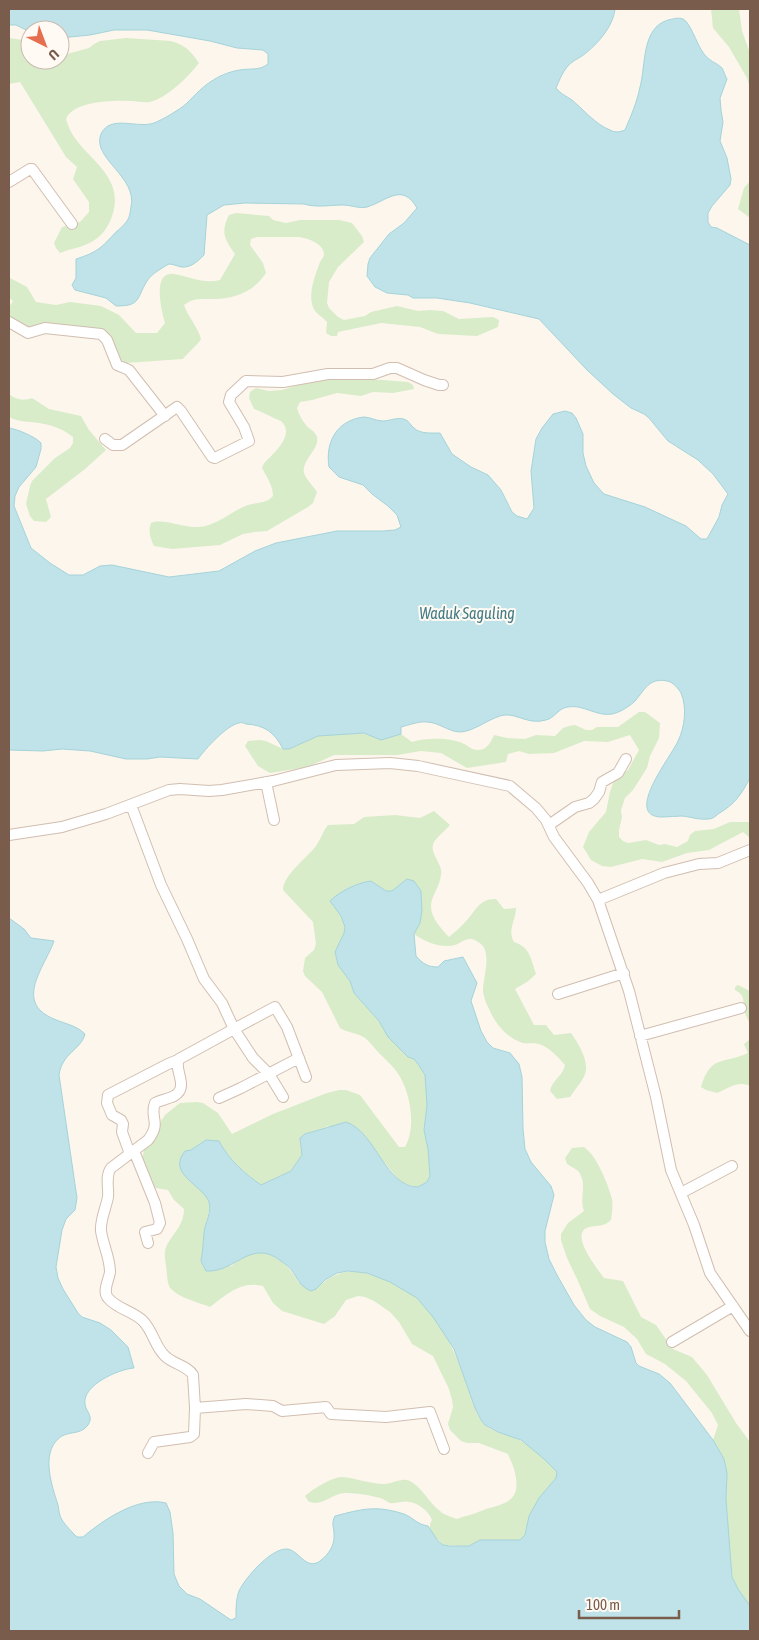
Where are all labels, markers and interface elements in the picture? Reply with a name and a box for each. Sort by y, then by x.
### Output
north arrow [20,20,70,70]
text: U [45,46,62,63]
water label: Waduk Saguling [419,604,515,623]
scale bar [579,1588,679,1620]
text: 100 m [586,1596,620,1613]

